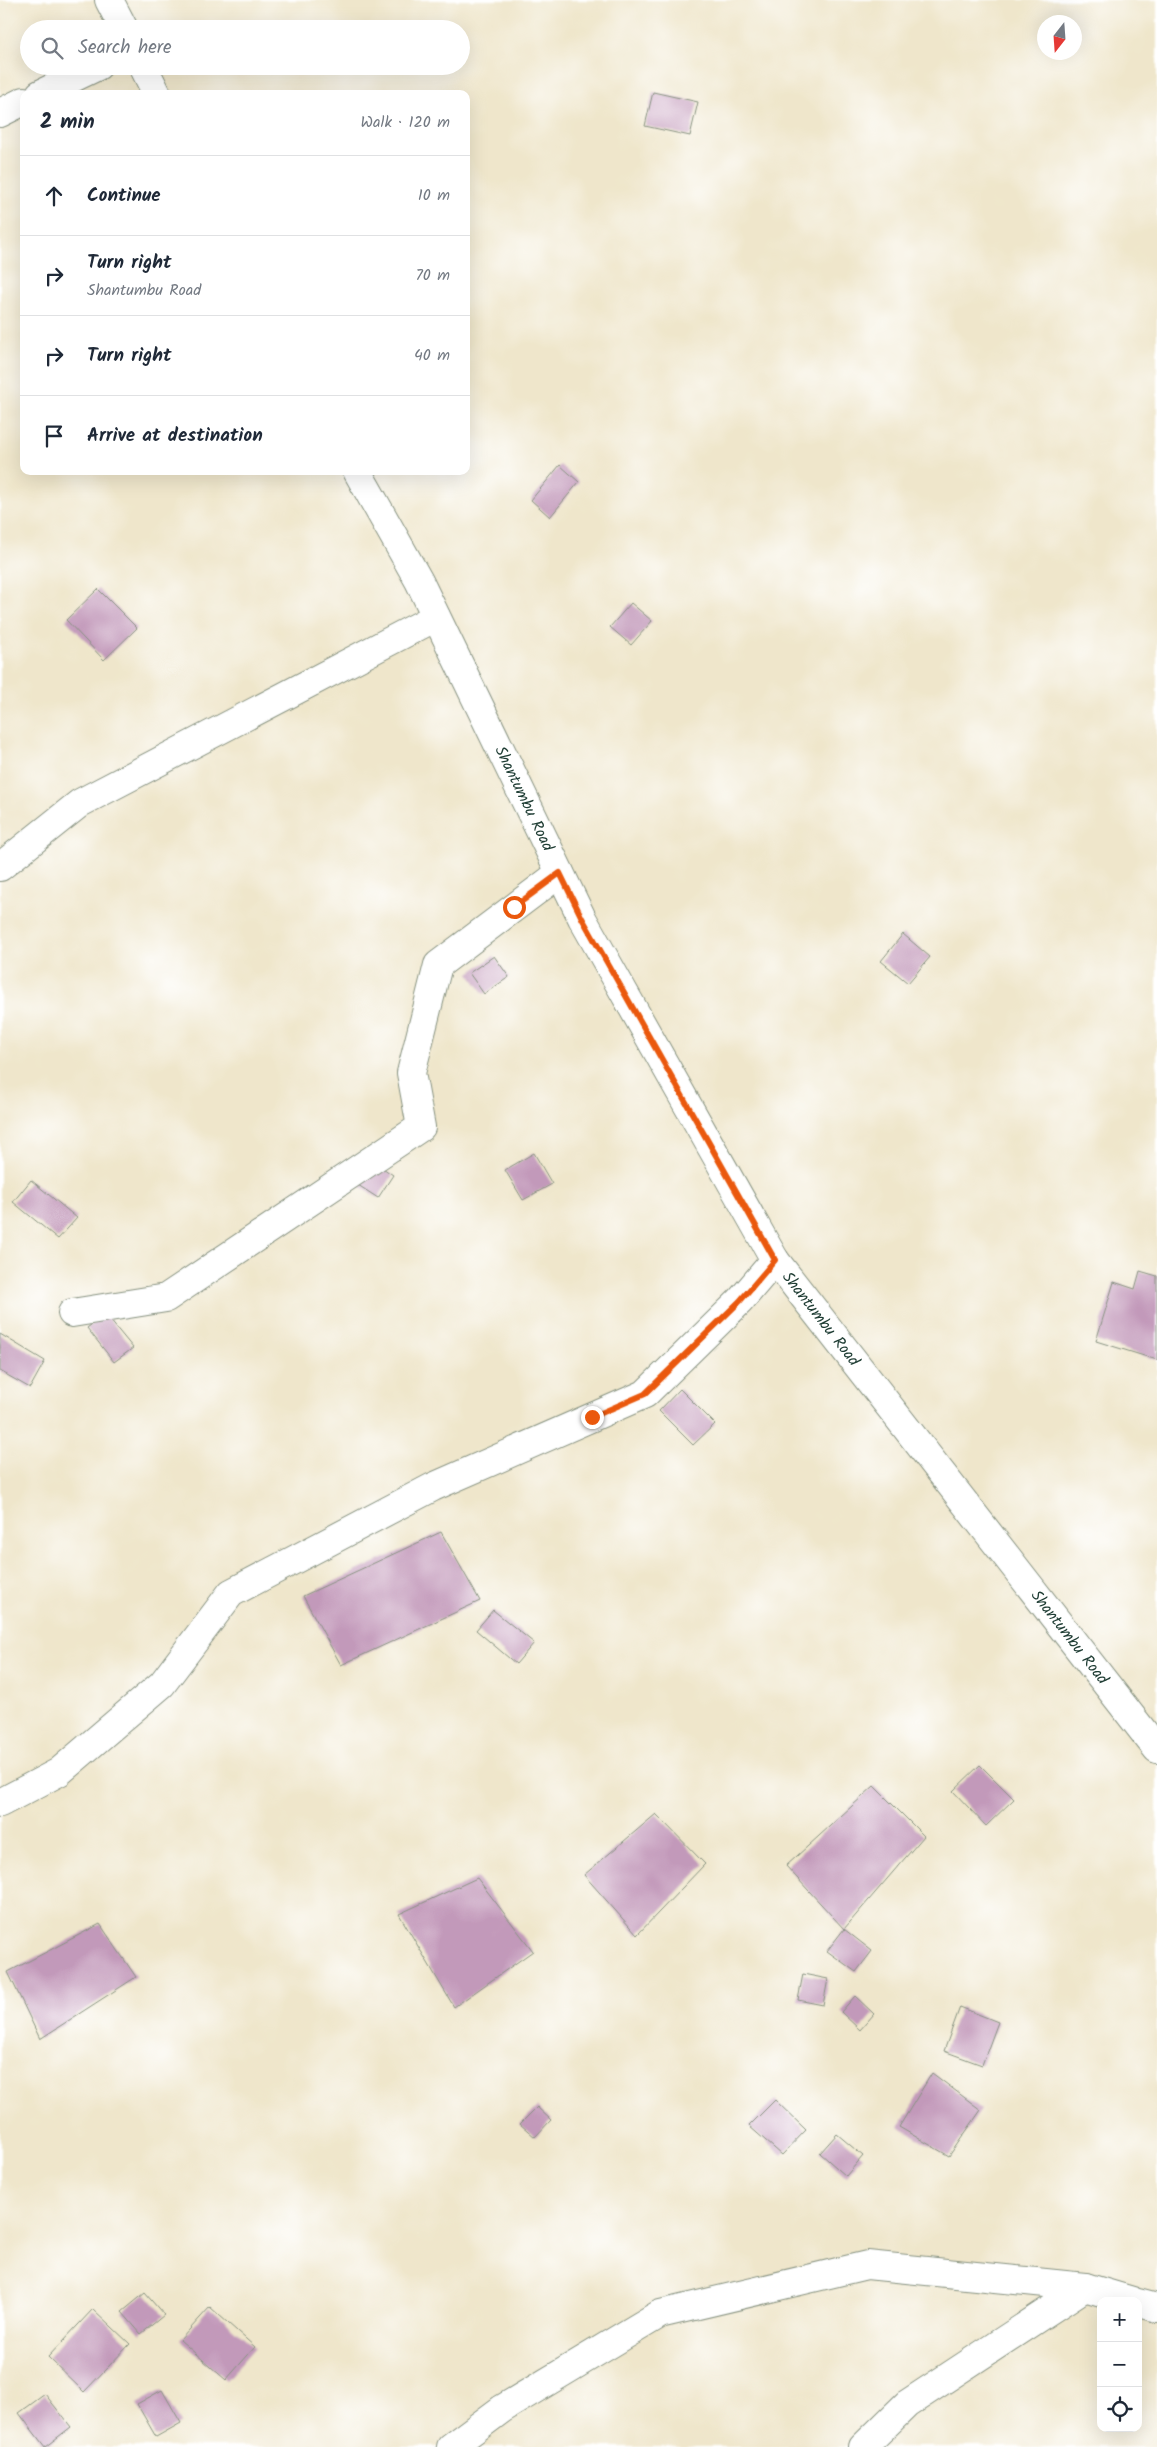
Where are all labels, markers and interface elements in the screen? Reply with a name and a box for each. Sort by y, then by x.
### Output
north arrow [1037,15,1082,60]
search box [20,20,470,75]
text: Search here [78,33,172,63]
icon: search [38,34,66,62]
text: 2 min [40,106,95,139]
text: Walk · 120 m [360,110,450,135]
text: Continue [87,181,160,211]
icon: ahead [40,182,68,210]
text: 10 m [418,183,450,208]
text: Turn right [87,248,172,278]
icon: right [40,262,68,290]
text: 70 m [415,263,450,288]
text: Shantumbu Road [87,278,201,303]
text: Turn right [87,341,172,371]
icon: right [40,342,68,370]
text: 40 m [414,343,450,368]
text: Arrive at destination [87,421,263,451]
icon: arrive [40,422,68,450]
street label: Shantumbu Road [488,742,561,856]
route start [503,896,526,919]
street label: Shantumbu Road [776,1266,867,1372]
route end [581,1406,604,1429]
street label: Shantumbu Road [1025,1584,1115,1691]
map controls [1097,2297,1142,2432]
button: + [1097,2297,1142,2342]
button: − [1097,2342,1142,2387]
button: locate [1097,2387,1142,2432]

